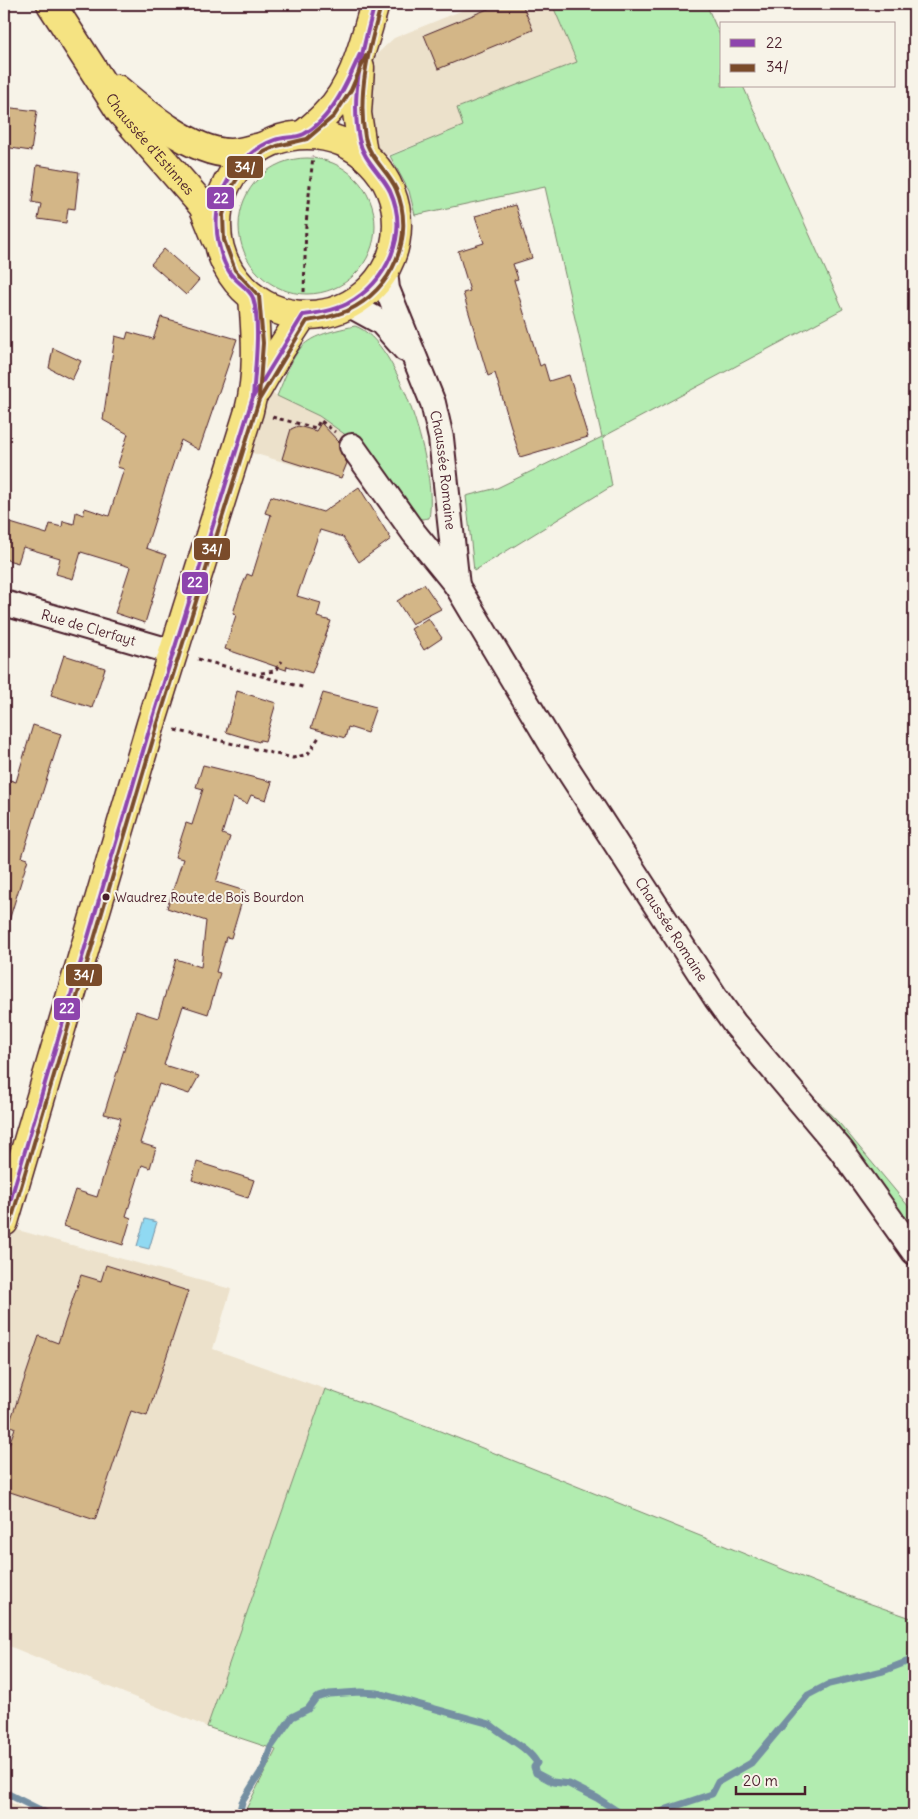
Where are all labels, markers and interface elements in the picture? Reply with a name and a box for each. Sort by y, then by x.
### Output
legend [720,22,896,88]
text: 22 [766,33,782,52]
text: 34/ [766,57,789,76]
street label: Chaussée d'Estinnes [102,90,198,199]
line badge: 34/ [226,155,264,179]
text: 34/ [234,158,256,176]
line badge: 22 [206,186,235,210]
text: 22 [213,189,229,207]
street label: Chaussée Romaine [426,409,460,531]
line badge: 34/ [193,537,231,561]
text: 34/ [201,540,223,558]
line badge: 22 [181,571,209,595]
text: 22 [187,573,203,591]
street label: Rue de Clerfayt [39,605,138,650]
street label: Chaussée Romaine [631,874,712,985]
place label: Waudrez Route de Bois Bourdon [115,889,305,906]
marker: Waudrez Route de Bois Bourdon [101,892,111,902]
line badge: 34/ [65,963,103,987]
text: 34/ [73,966,95,984]
line badge: 22 [53,997,81,1021]
text: 22 [59,999,75,1017]
scale bar [736,1764,804,1796]
text: 20 m [743,1771,778,1790]

